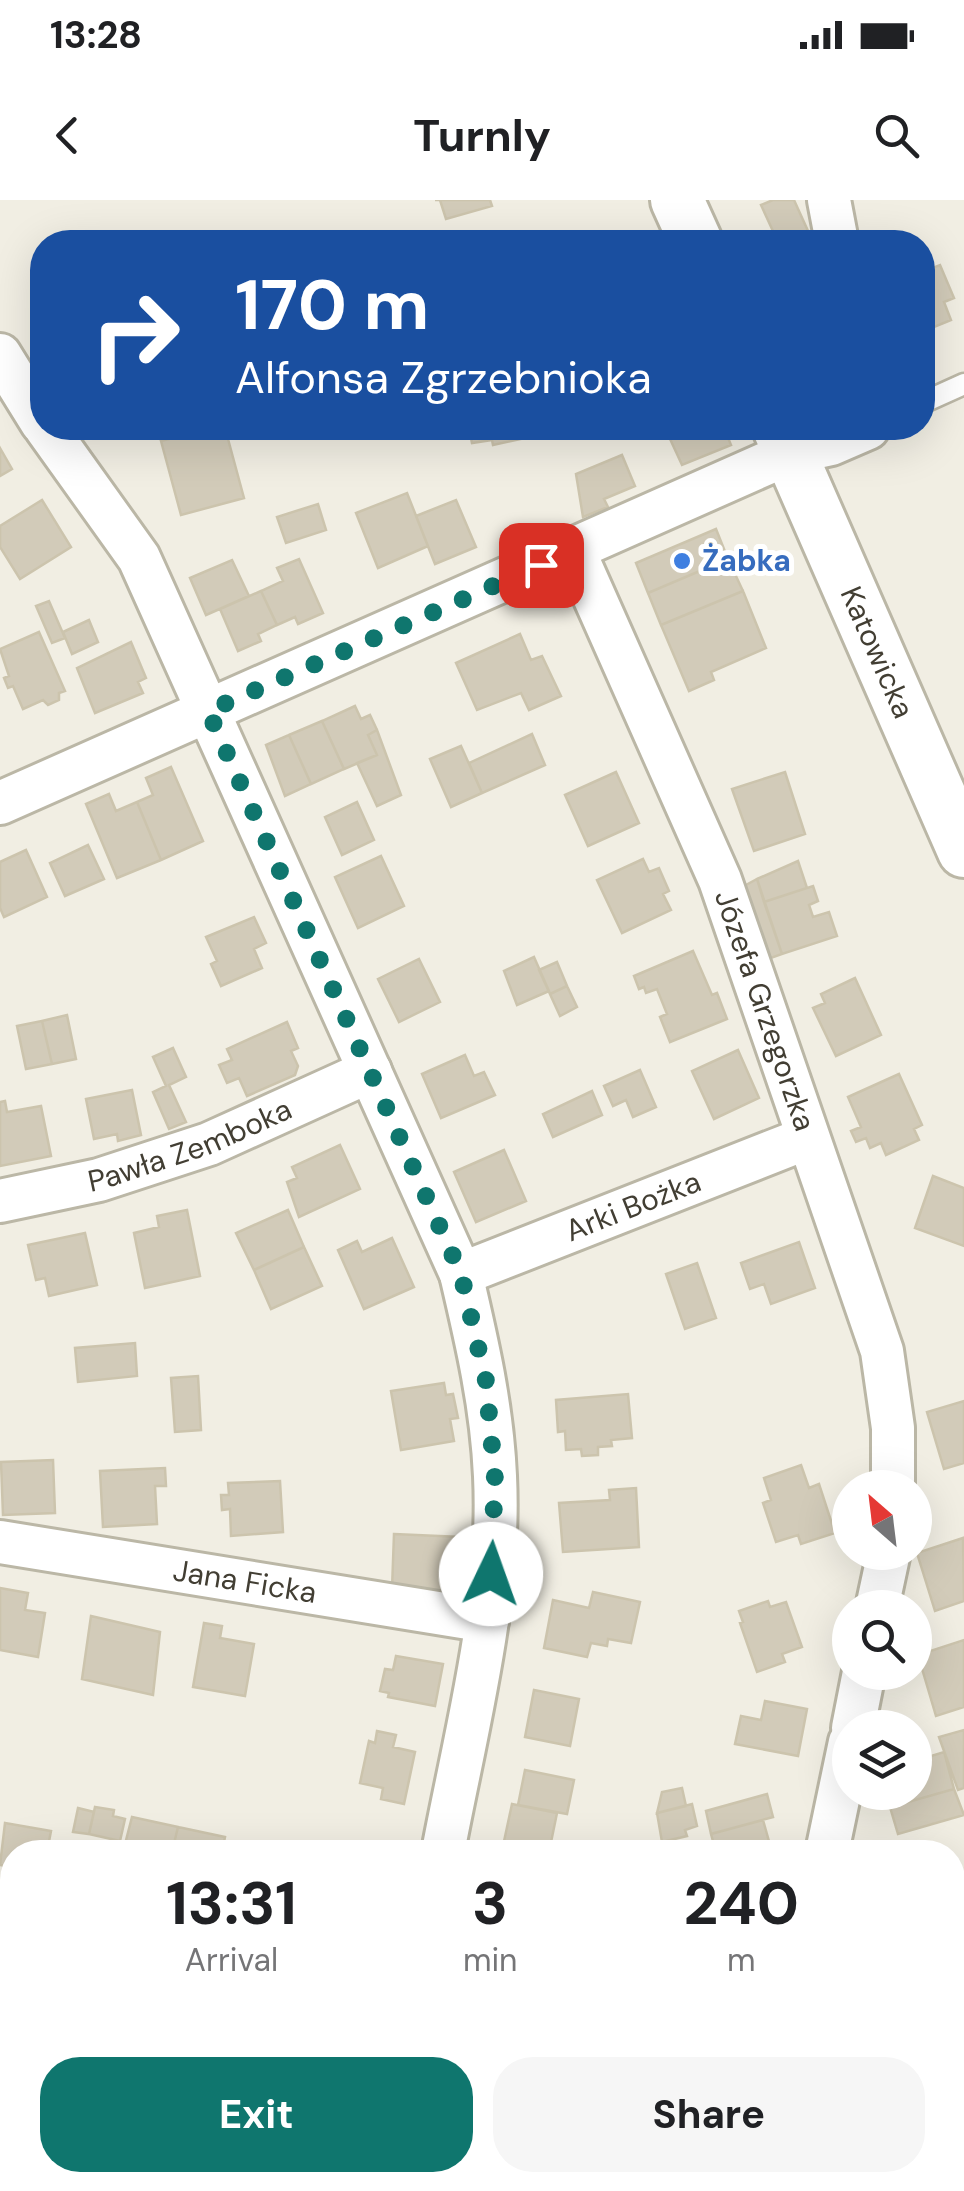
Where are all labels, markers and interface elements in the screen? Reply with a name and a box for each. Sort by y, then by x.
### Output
text: 13:28 [50,10,142,60]
text: Turnly [413,106,551,165]
icon: back [40,108,95,163]
icon: search [869,108,924,163]
text: 170 m [235,260,429,351]
icon: right [70,270,200,400]
text: Alfonsa Zgrzebnioka [235,348,652,407]
pin [499,523,584,608]
icon: arrive [514,538,569,593]
place label: Żabka [702,541,791,580]
marker: Żabka [671,550,693,572]
street label: Katowicka [832,580,924,724]
street label: Józefa Grzegorzka [706,885,825,1136]
street label: Pawła Zemboka [84,1089,298,1201]
street label: Arki Bożka [560,1162,706,1250]
north arrow [832,1470,932,1570]
map controls [832,1470,932,1810]
position arrow [439,1522,543,1626]
street label: Jana Ficka [170,1550,319,1612]
button: search [832,1590,932,1690]
button: layers [832,1710,932,1810]
text: 13:31 [166,1864,297,1943]
text: 3 [472,1864,508,1943]
text: 240 [684,1864,799,1943]
text: Arrival [185,1939,278,1981]
text: min [463,1939,517,1981]
text: m [727,1939,756,1981]
button: Exit [40,2057,473,2172]
button: Share [493,2057,925,2172]

